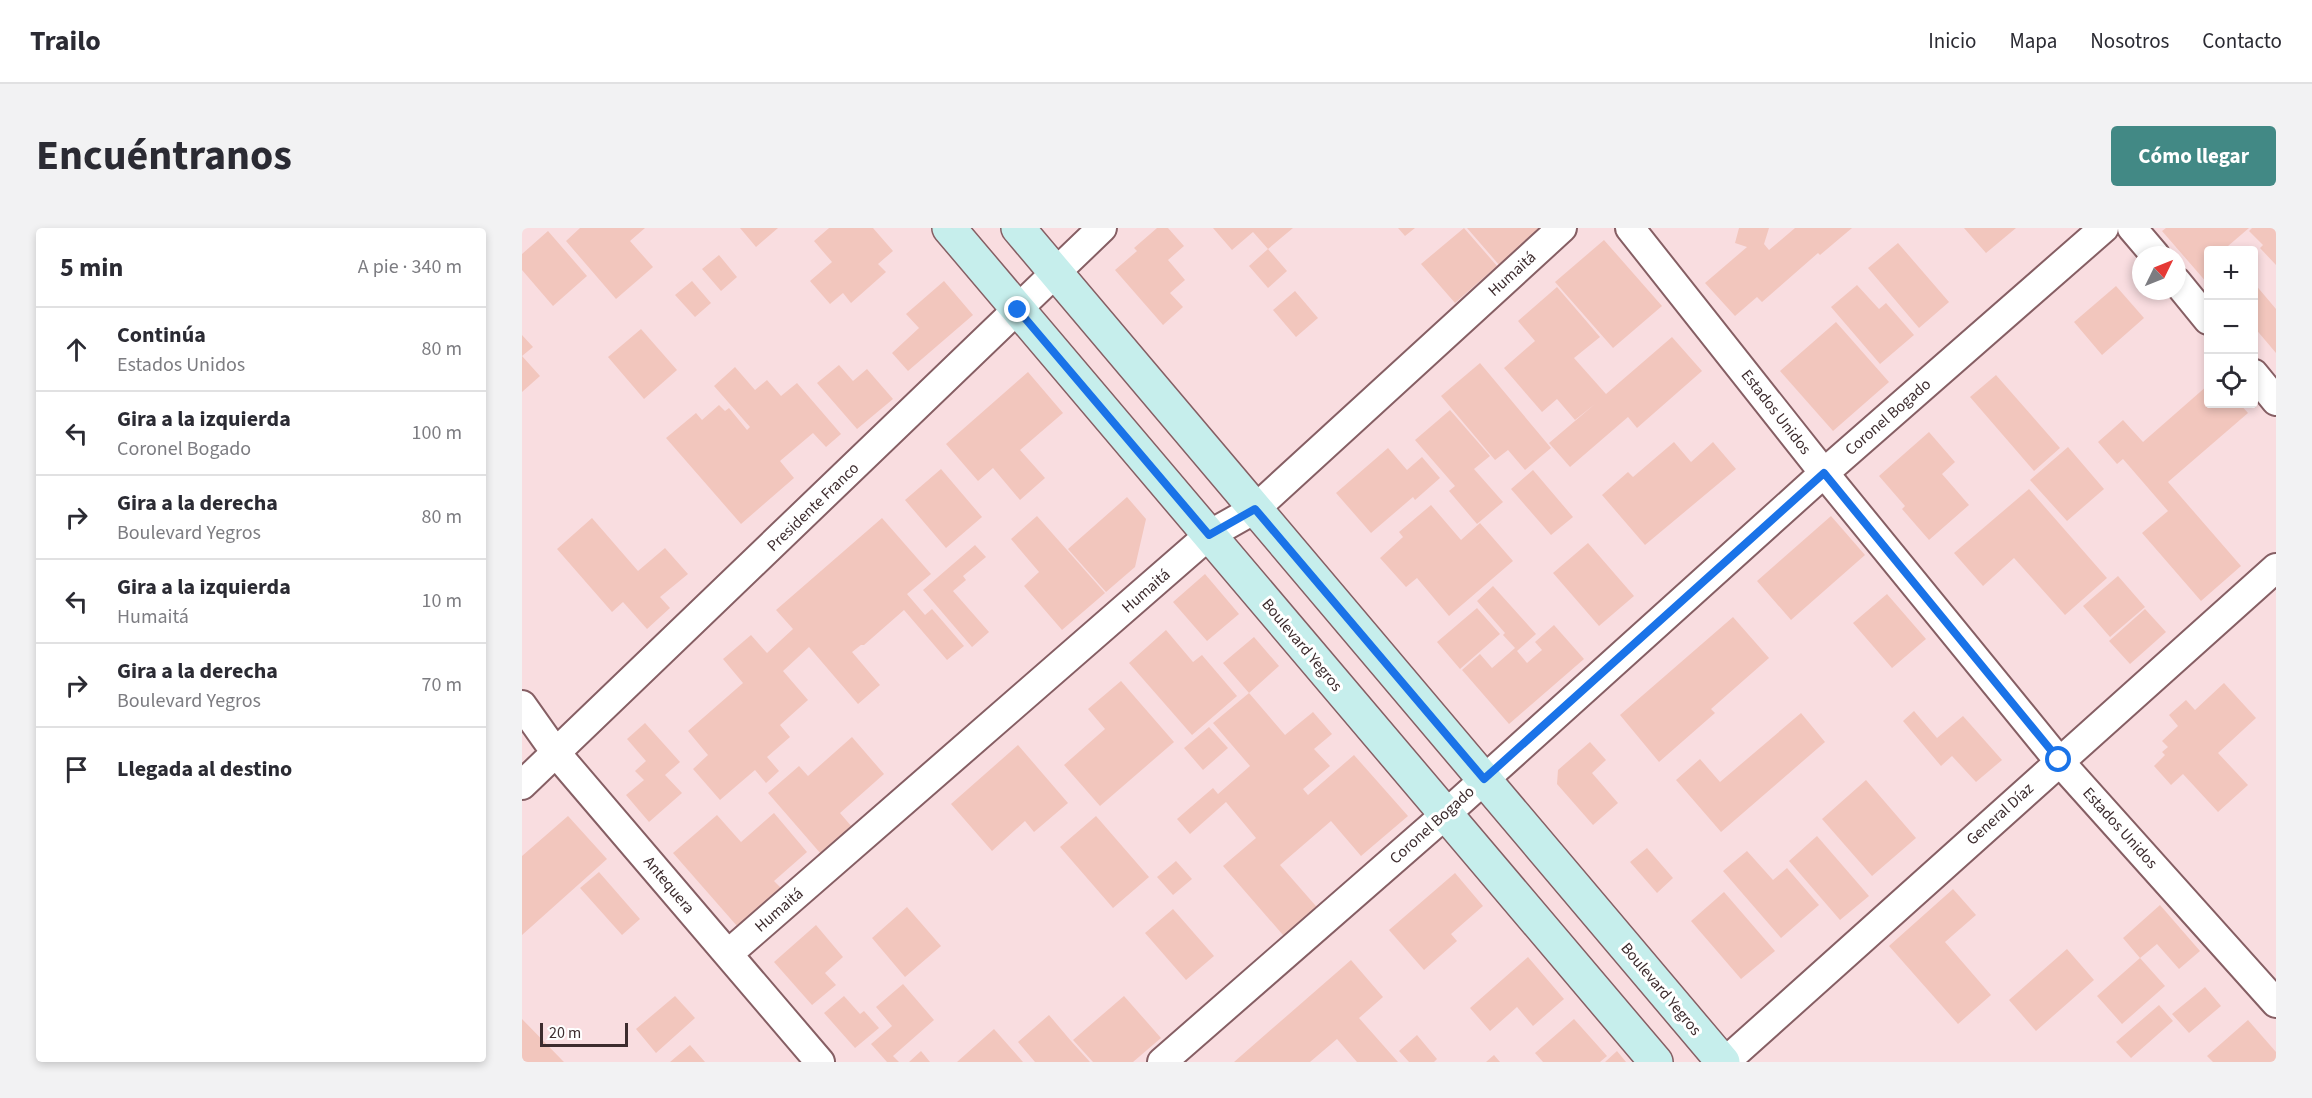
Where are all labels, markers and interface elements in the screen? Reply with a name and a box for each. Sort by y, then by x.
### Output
text: Trailo [30,21,101,61]
text: Inicio [1928,26,1976,56]
text: Mapa [2009,26,2057,56]
text: Nosotros [2090,26,2169,56]
text: Contacto [2202,26,2282,56]
text: Encuéntranos [36,126,292,186]
button: Cómo llegar [2111,126,2276,186]
north arrow [2132,246,2186,300]
map controls [2204,246,2258,408]
button: + [2204,246,2258,300]
street label: Humaitá [1483,247,1541,301]
text: 5 min [60,249,123,286]
text: A pie · 340 m [358,253,462,281]
route end [1004,296,1030,322]
button: − [2204,300,2258,354]
text: Continúa [117,319,206,351]
icon: ahead [60,333,93,366]
text: 80 m [422,335,462,363]
text: Estados Unidos [117,351,245,379]
button: locate [2204,354,2258,408]
street label: Estados Unidos [1736,365,1816,459]
street label: Coronel Bogado [1840,373,1936,461]
text: Gira a la izquierda [117,403,291,435]
icon: left [60,417,93,450]
text: 100 m [412,419,462,447]
text: Coronel Bogado [117,435,251,463]
street label: Presidente Franco [762,457,864,557]
text: Gira a la derecha [117,487,278,519]
icon: right [60,501,93,534]
text: 80 m [422,503,462,531]
text: Boulevard Yegros [117,519,261,547]
street label: Humaitá [1117,564,1175,618]
text: Gira a la izquierda [117,571,291,603]
icon: left [60,585,93,618]
text: 10 m [422,587,462,615]
street label: Boulevard Yegros [1257,594,1348,696]
text: Humaitá [117,603,189,631]
text: Gira a la derecha [117,655,278,687]
icon: right [60,669,93,702]
text: 70 m [422,671,462,699]
text: Boulevard Yegros [117,687,261,715]
route start [2045,746,2071,772]
icon: arrive [60,753,93,786]
text: Llegada al destino [117,753,292,785]
street label: General Díaz [1962,778,2039,850]
street label: Coronel Bogado [1385,781,1479,869]
street label: Estados Unidos [2077,783,2163,874]
street label: Antequera [638,851,700,919]
street label: Humaitá [750,883,808,937]
street label: Boulevard Yegros [1616,938,1707,1040]
scale bar [540,1020,628,1048]
text: 20 m [549,1022,581,1044]

